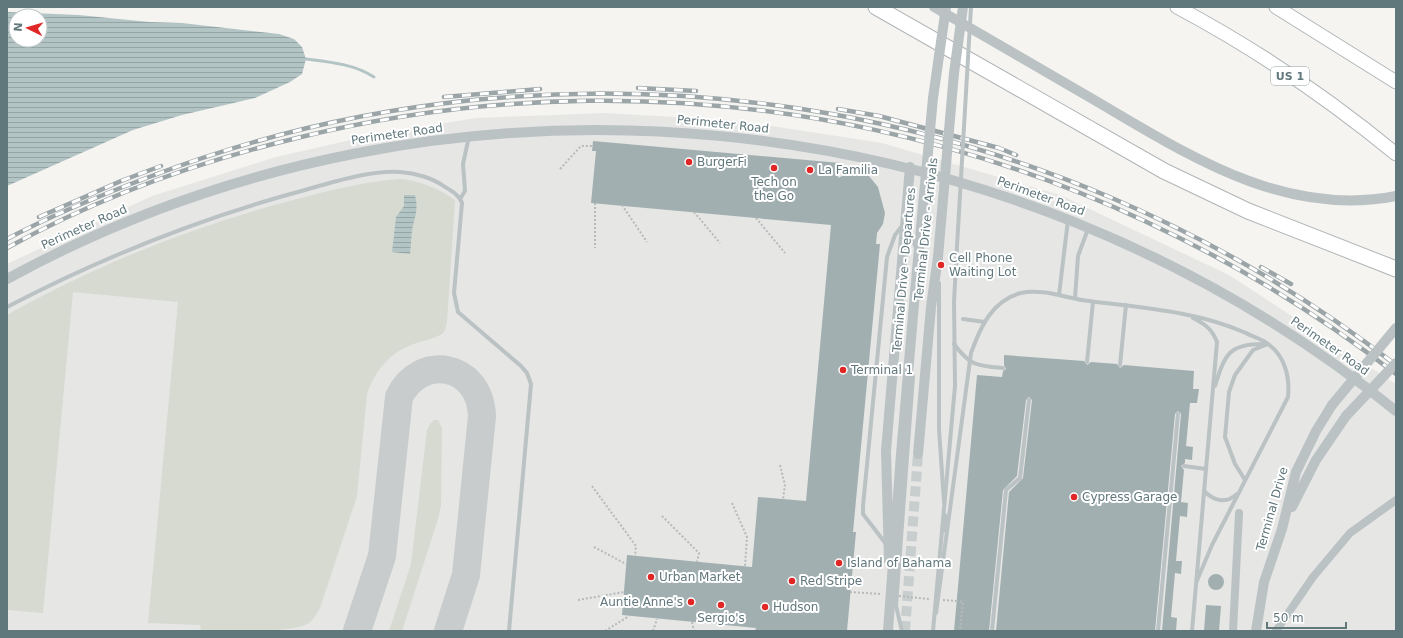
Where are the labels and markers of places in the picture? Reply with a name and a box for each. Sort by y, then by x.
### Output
place label: BurgerFi [697,155,747,169]
marker: BurgerFi [684,157,694,167]
marker: Tech on the Go [769,163,779,173]
place label: La Familia [818,163,878,177]
marker: La Familia [805,165,815,175]
place label: Tech on the Go [750,175,797,203]
place label: Cell Phone Waiting Lot [949,251,1017,279]
marker: Cell Phone Waiting Lot [936,260,946,270]
place label: Terminal 1 [850,363,913,377]
marker: Terminal 1 [838,365,848,375]
place label: Cypress Garage [1082,490,1177,504]
marker: Cypress Garage [1069,492,1079,502]
place label: Island of Bahama [847,556,951,570]
marker: Island of Bahama [834,558,844,568]
place label: Urban Market [659,570,741,584]
marker: Urban Market [646,572,656,582]
place label: Red Stripe [800,574,862,588]
marker: Red Stripe [787,576,797,586]
place label: Auntie Anne's [600,595,683,609]
marker: Auntie Anne's [686,597,696,607]
marker: Sergio's [716,600,726,610]
place label: Hudson [773,600,818,614]
marker: Hudson [760,602,770,612]
place label: Sergio's [697,611,745,625]

